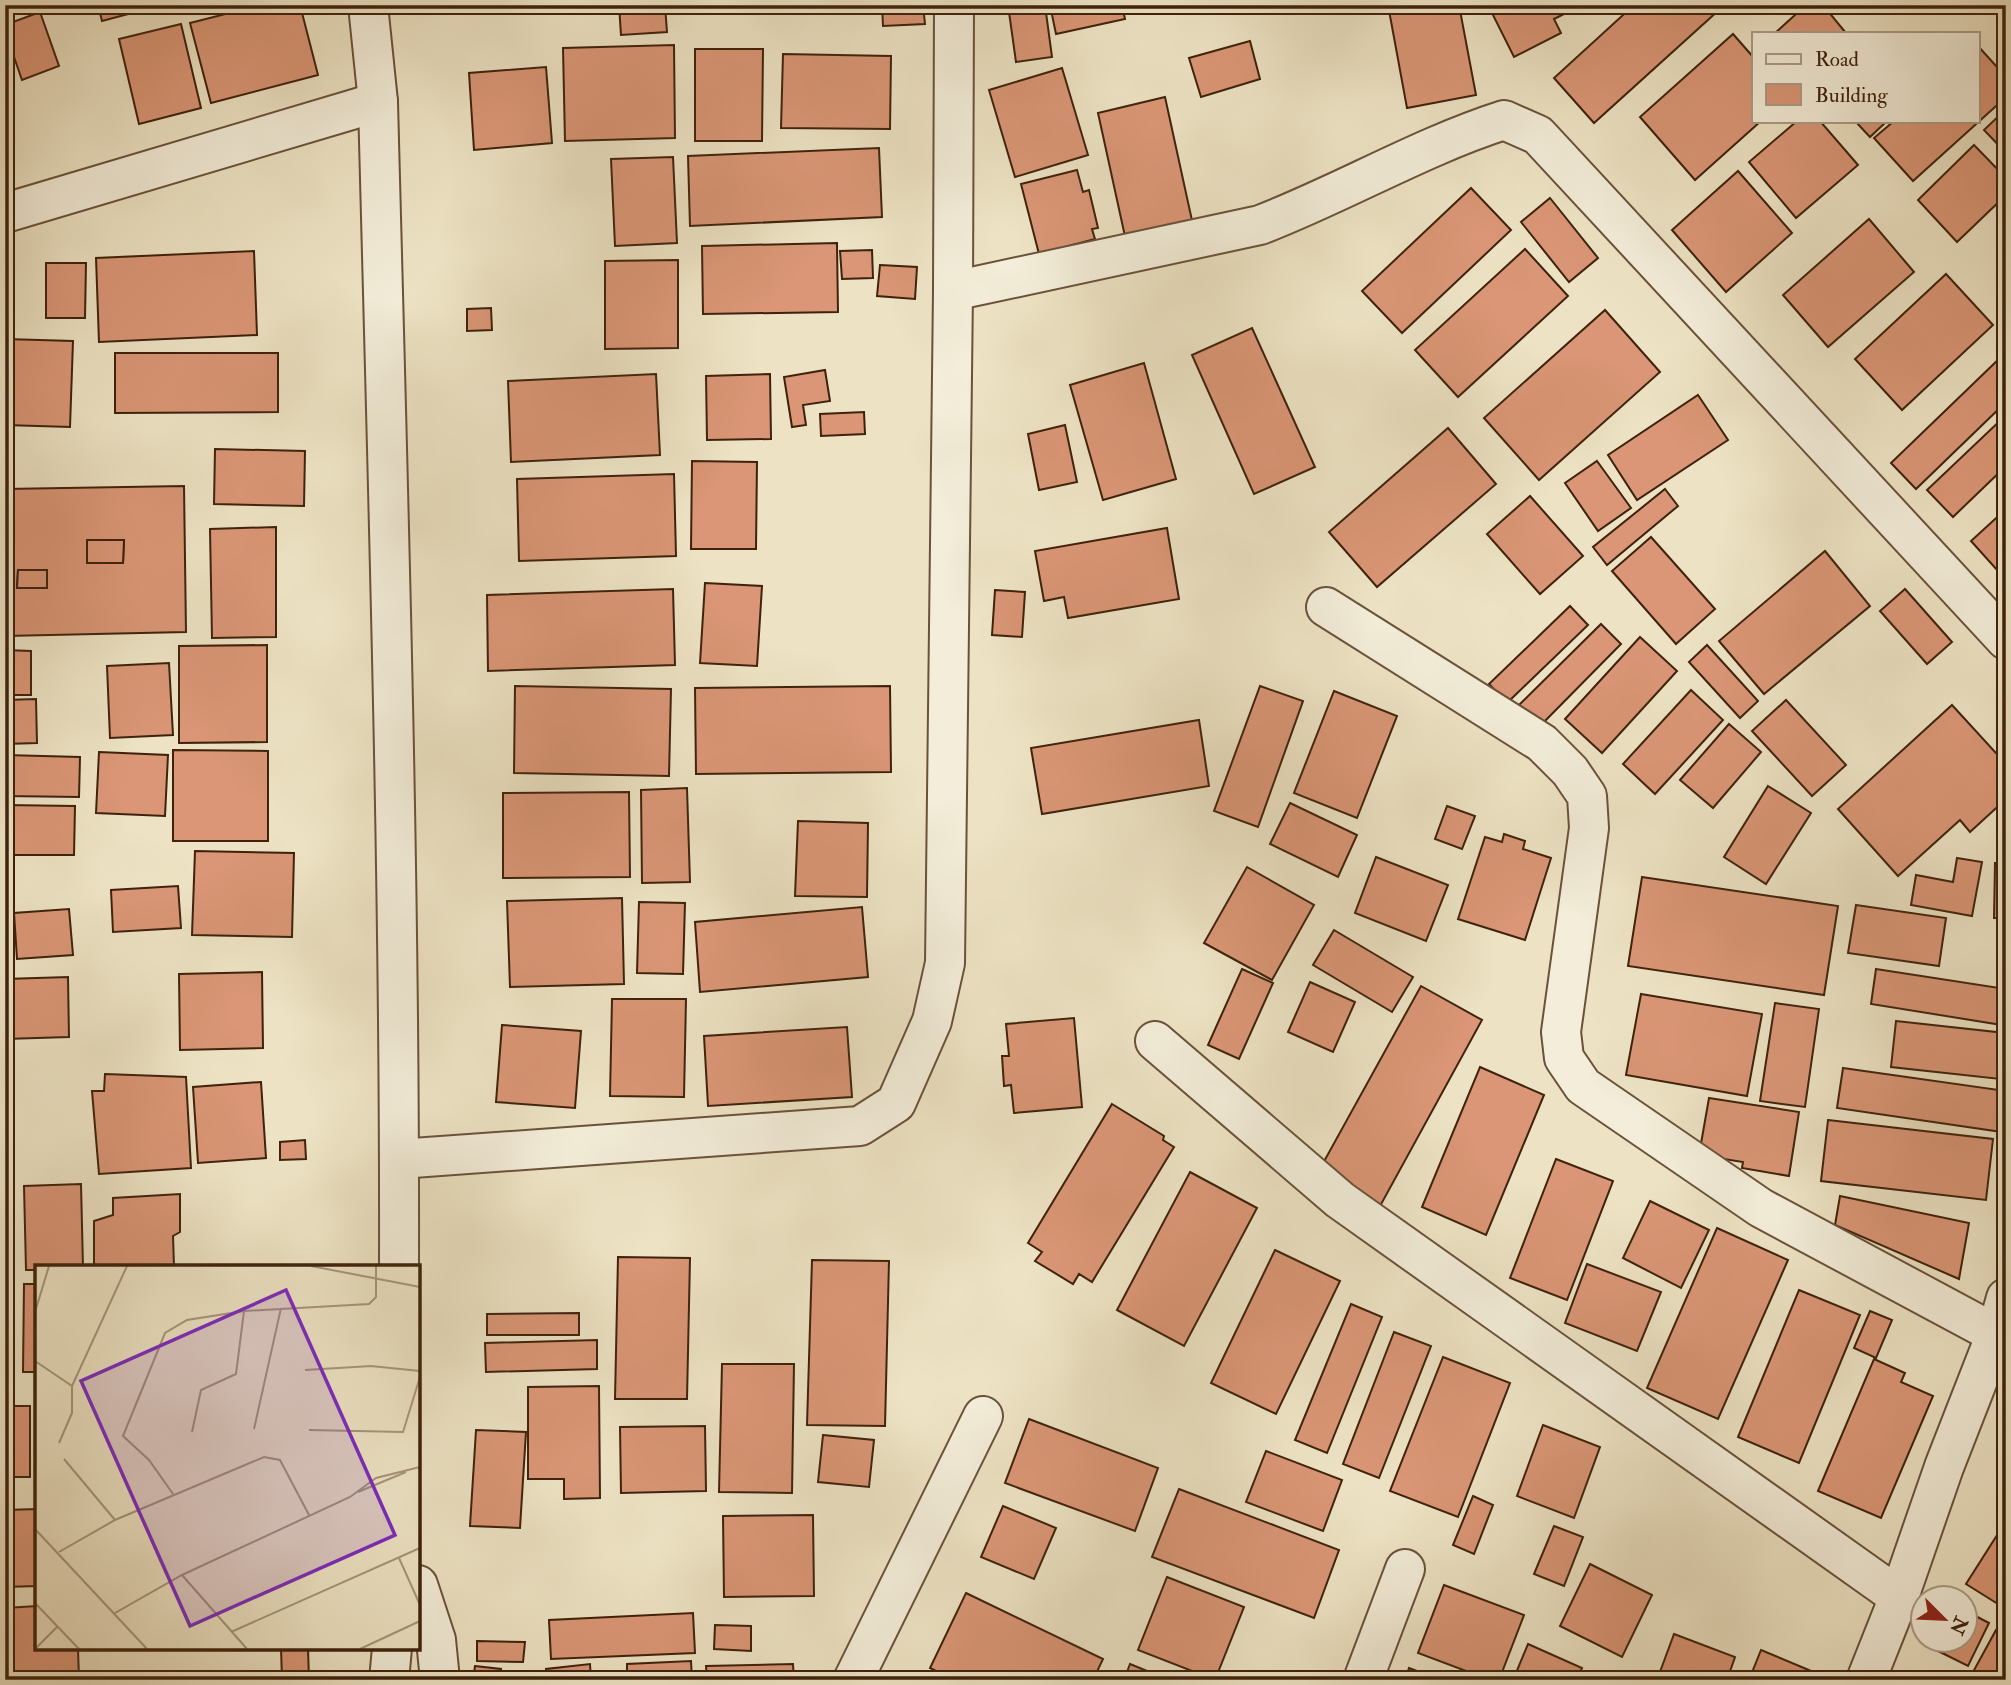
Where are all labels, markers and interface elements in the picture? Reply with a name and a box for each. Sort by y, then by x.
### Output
legend [1752,32,1980,122]
text: Road [1815,46,1860,73]
text: Building [1815,82,1888,109]
inset map [35,1265,420,1650]
north arrow [1910,1584,1980,1654]
text: N [1944,1612,1973,1639]

